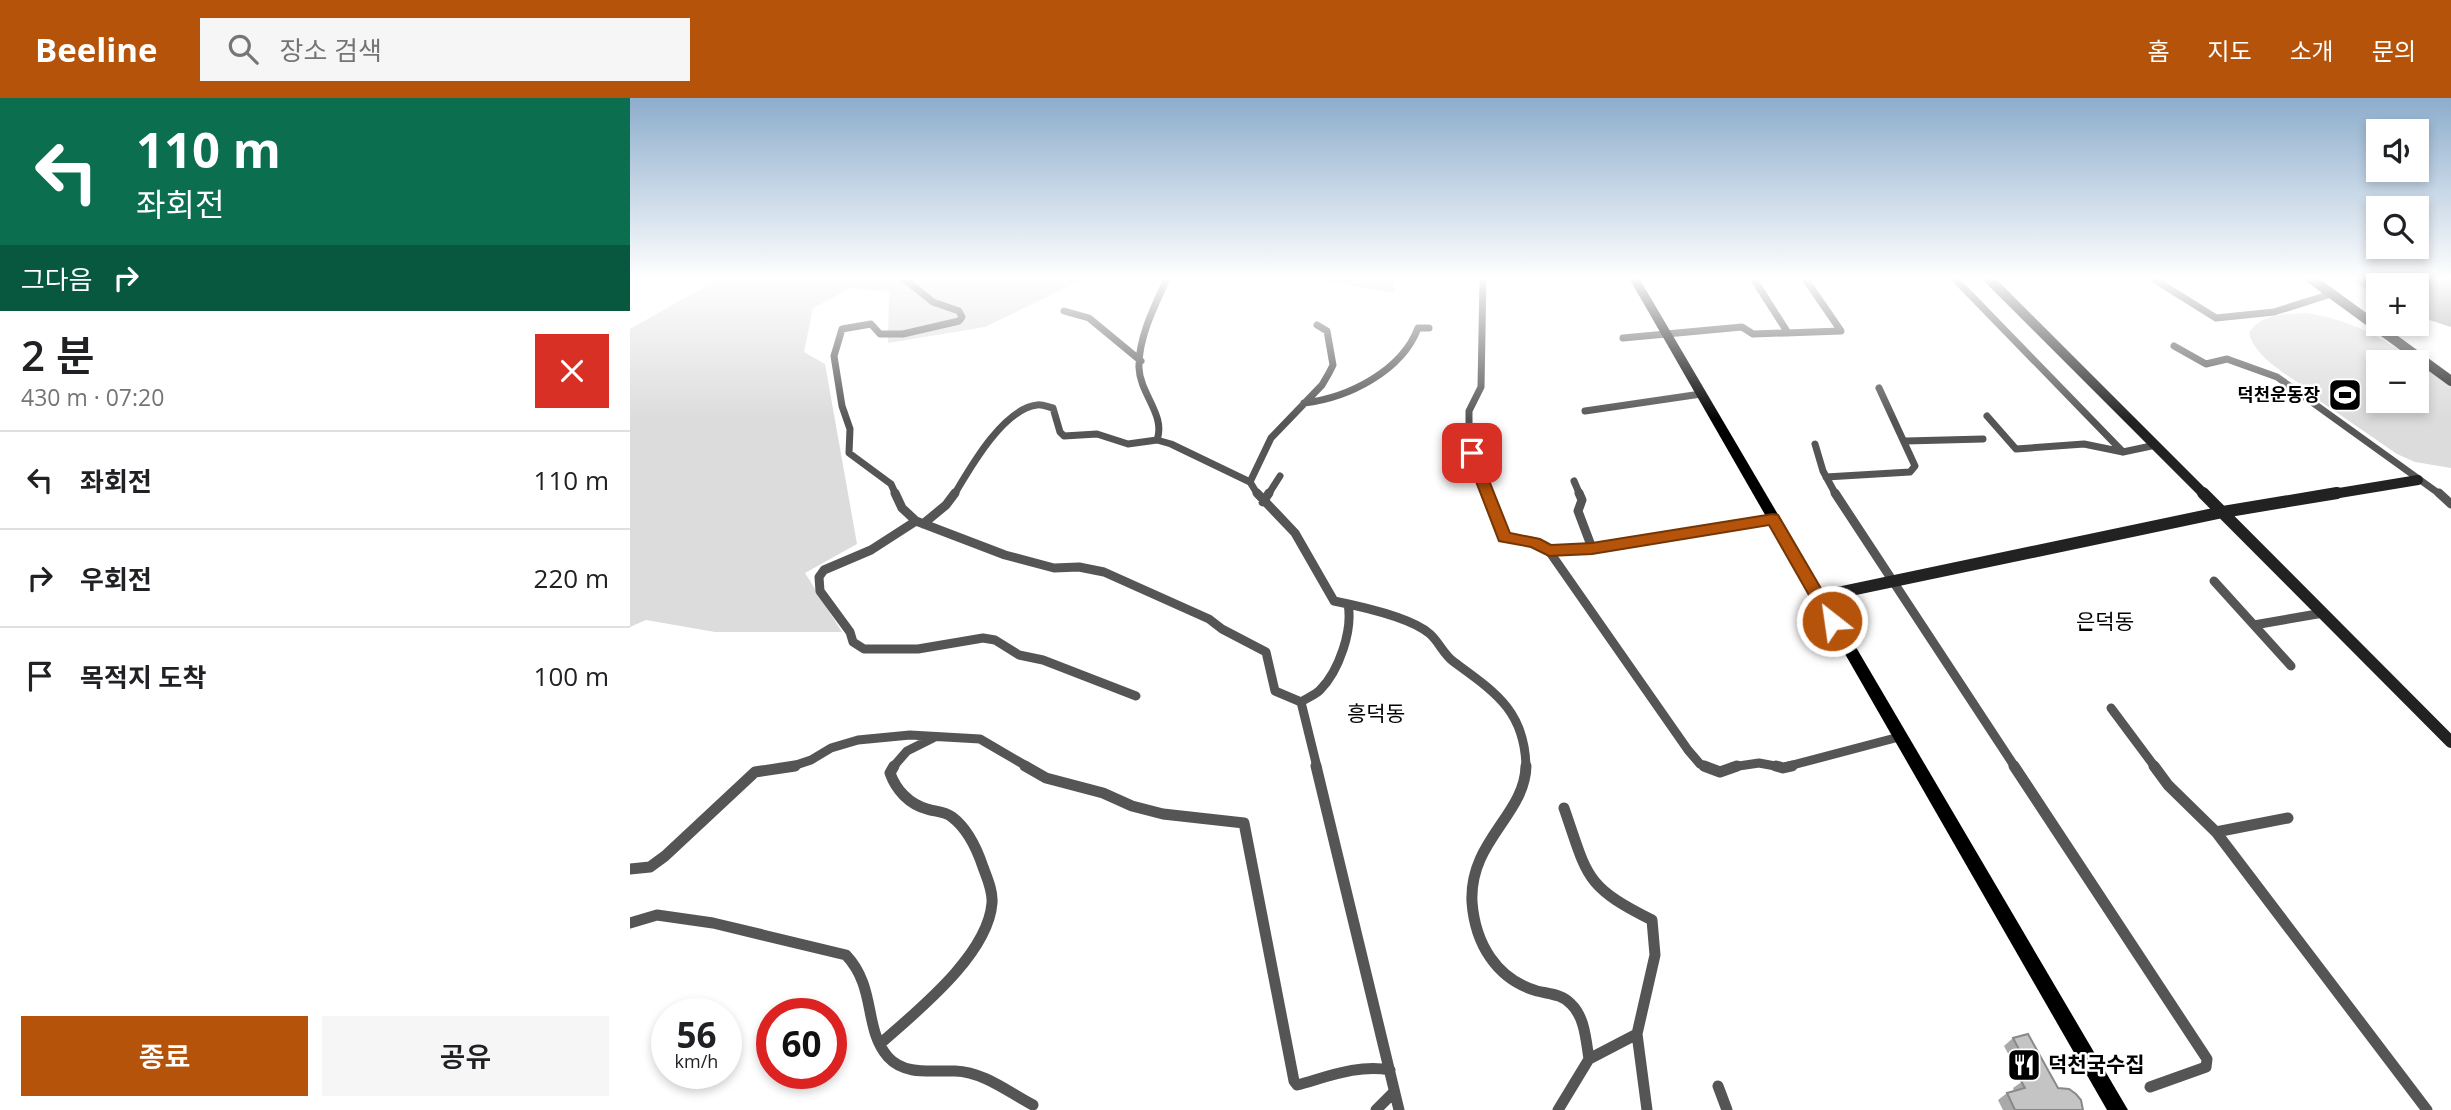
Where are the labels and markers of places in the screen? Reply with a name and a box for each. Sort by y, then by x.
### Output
sports icon: 덕천운동장 [2326,376,2364,414]
place label: 덕천운동장 [2237,382,2320,406]
pin [1442,423,1502,483]
restaurant icon: 덕천국수집 [2005,1046,2043,1084]
place label: 덕천국수집 [2048,1050,2145,1078]

